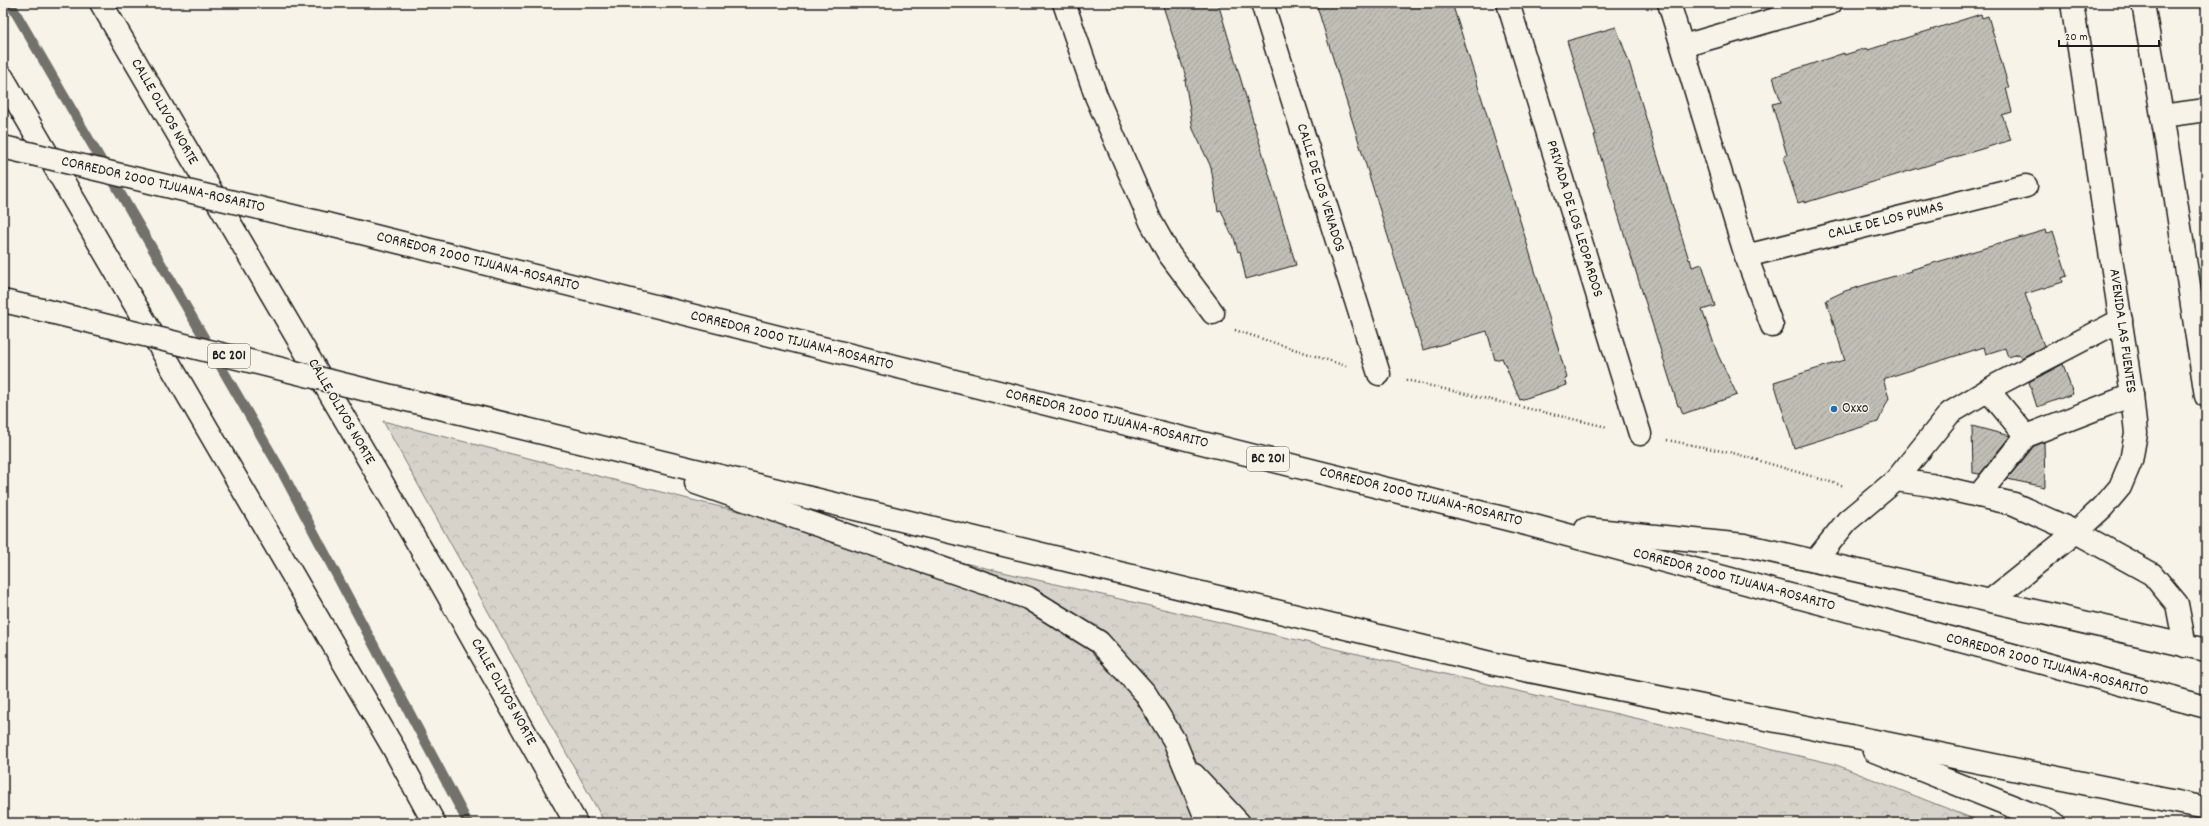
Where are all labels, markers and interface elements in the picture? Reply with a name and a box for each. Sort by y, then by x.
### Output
scale bar [2059,22,2159,48]
text: 20 m [2065,29,2088,46]
street label: CALLE OLIVOS NORTE [125,55,203,169]
street label: CALLE DE LOS VENADOS [1290,121,1350,255]
street label: PRIVADA DE LOS LEOPARDOS [1540,138,1608,300]
street label: CORREDOR 2000 TIJUANA-ROSARITO [59,151,267,219]
street label: CALLE DE LOS PUMAS [1826,196,1946,246]
street label: CORREDOR 2000 TIJUANA-ROSARITO [374,226,582,298]
street label: AVENIDA LAS FUENTES [2102,267,2142,395]
street label: CORREDOR 2000 TIJUANA-ROSARITO [688,305,896,377]
road number: BC 201 [208,344,250,368]
street label: CALLE OLIVOS NORTE [302,355,380,469]
street label: CORREDOR 2000 TIJUANA-ROSARITO [1003,383,1211,455]
place label: Oxxo [1842,398,1869,420]
marker: Oxxo [1829,404,1839,414]
road number: BC 201 [1247,447,1289,471]
street label: CORREDOR 2000 TIJUANA-ROSARITO [1317,461,1525,533]
street label: CORREDOR 2000 TIJUANA-ROSARITO [1630,542,1838,618]
street label: CORREDOR 2000 TIJUANA-ROSARITO [1943,627,2151,703]
street label: CALLE OLIVOS NORTE [464,634,542,750]

